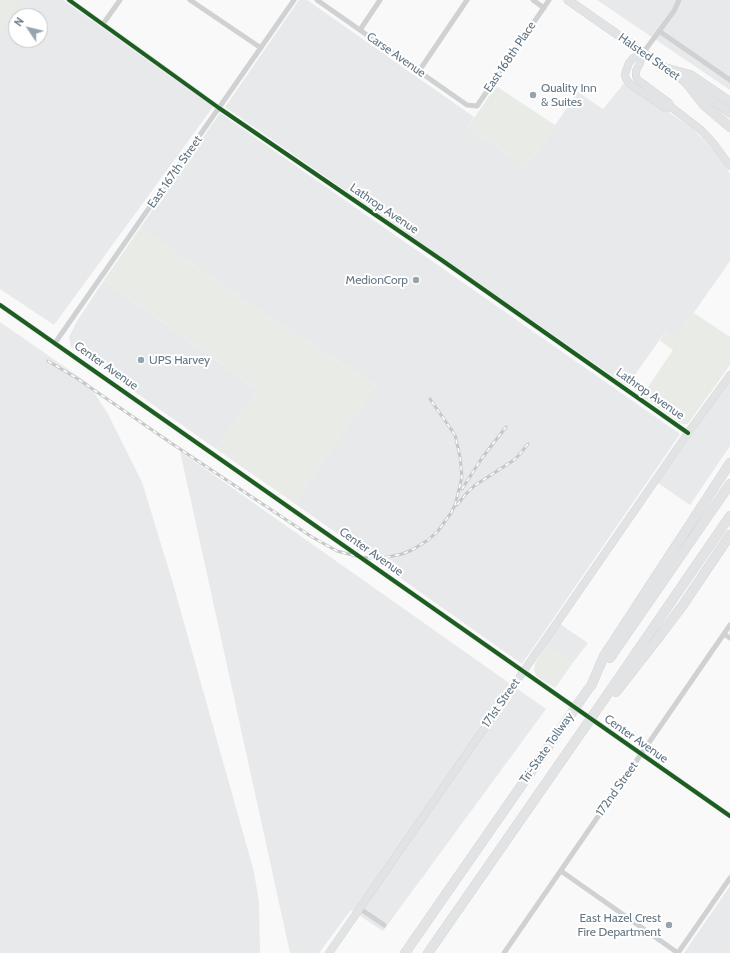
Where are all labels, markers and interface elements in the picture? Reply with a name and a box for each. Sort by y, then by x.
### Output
north arrow [8,8,48,48]
text: N [11,14,27,29]
street label: East 168th Place [481,19,539,95]
street label: Carse Avenue [364,29,428,81]
street label: Halsted Street [615,30,683,84]
place label: Quality Inn & Suites [541,81,597,109]
marker: Quality Inn & Suites [528,90,538,100]
street label: East 167th Street [145,133,205,211]
street label: Lathrop Avenue [347,181,421,237]
place label: MedionCorp [346,273,408,287]
marker: MedionCorp [411,275,421,285]
street label: Center Avenue [71,339,141,393]
place label: UPS Harvey [149,353,210,367]
marker: UPS Harvey [136,355,146,365]
street label: Lathrop Avenue [613,365,687,423]
street label: Center Avenue [336,525,406,579]
street label: 171st Street [479,676,523,730]
street label: Tri-State Tollway [517,710,577,786]
street label: Center Avenue [601,712,671,766]
street label: 172nd Street [593,759,641,819]
place label: East Hazel Crest Fire Department [577,911,661,939]
marker: East Hazel Crest Fire Department [664,920,674,930]

